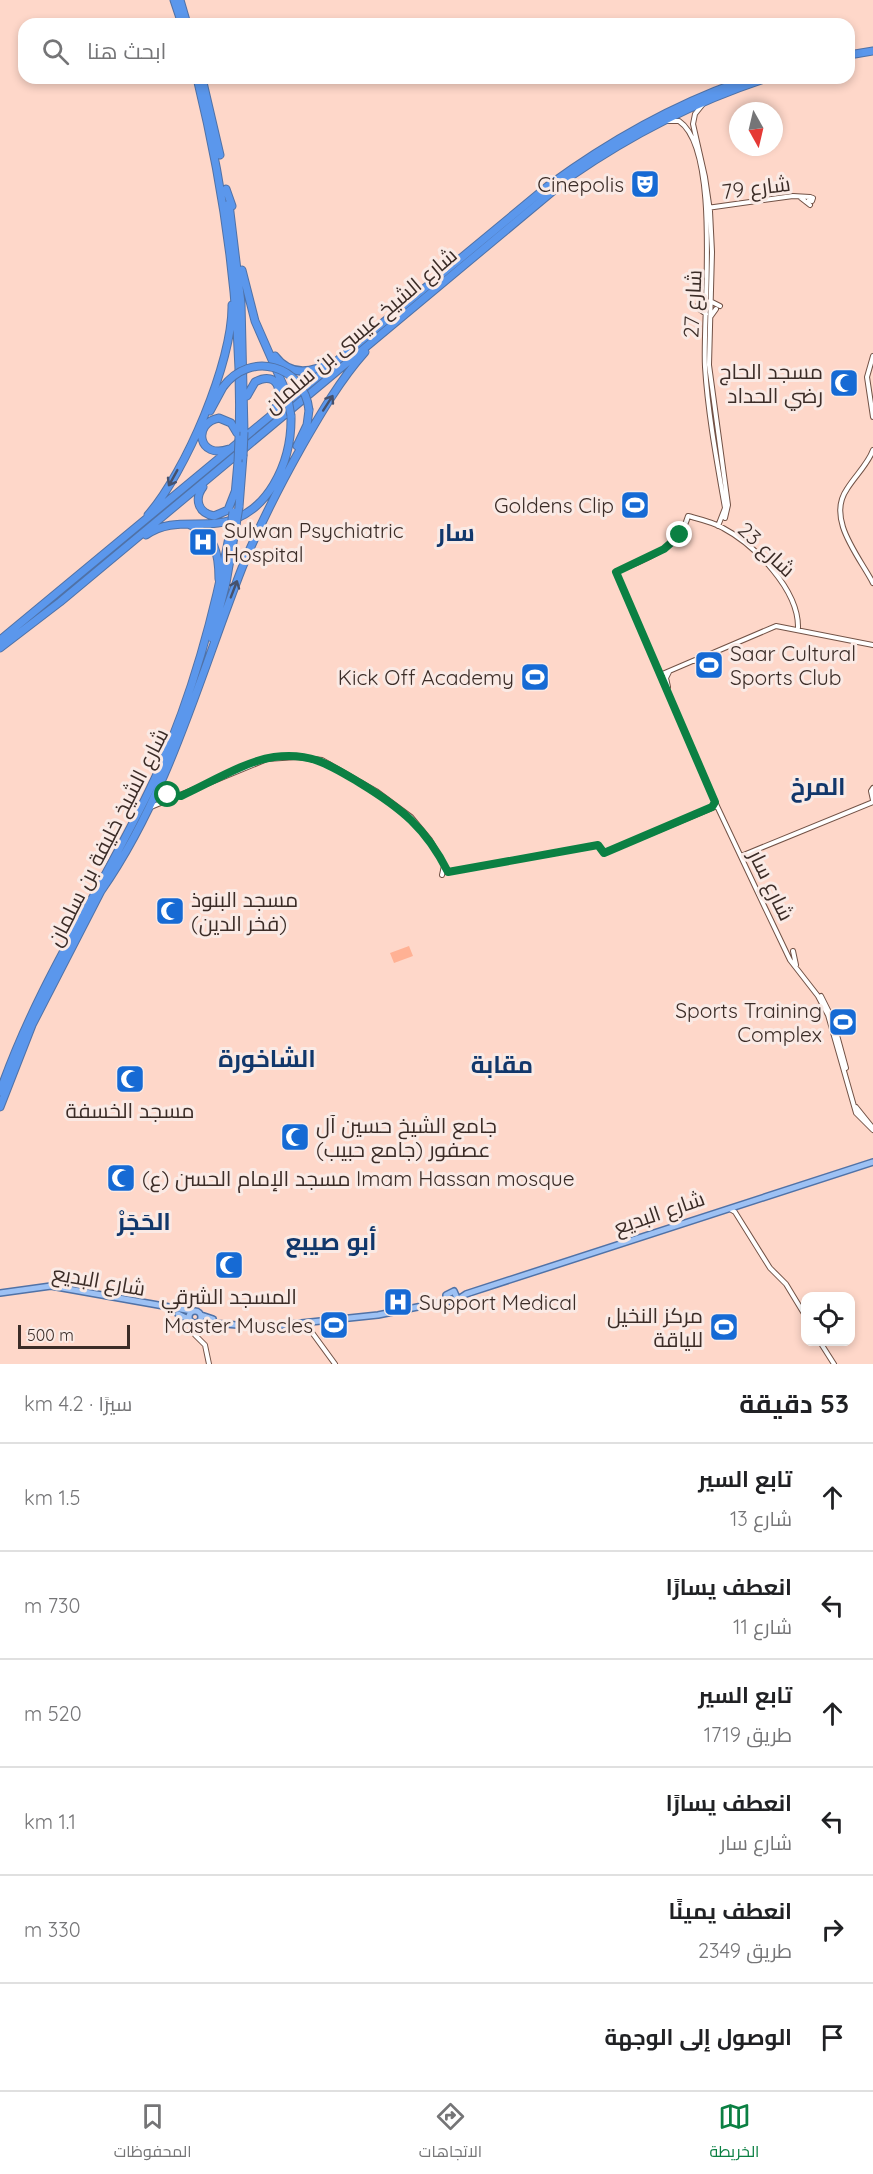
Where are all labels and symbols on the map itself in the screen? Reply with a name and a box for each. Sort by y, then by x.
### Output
north arrow [729,102,783,156]
theatre icon: Cinepolis [629,168,661,200]
street label: شارع 79 [720,170,792,206]
place label: Cinepolis [537,171,624,197]
street label: شارع الشيخ عيسى بن سلمان [258,242,463,420]
street label: شارع 27 [677,269,709,339]
place label: مسجد الحاج رضي الحداد [719,358,823,411]
mosque icon: مسجد الحاج رضي الحداد [828,367,860,399]
one-way arrow [321,394,334,411]
one-way arrow [167,469,179,486]
sports icon: Goldens Clip [619,489,651,521]
place label: Goldens Clip [494,492,614,518]
street label: شارع 23 [732,516,801,584]
place label: Sulwan Psychiatric Hospital [224,517,404,567]
district label: سار [436,517,475,547]
route end [666,521,692,547]
hospital icon: Sulwan Psychiatric Hospital [187,526,219,558]
one-way arrow [230,580,241,599]
place label: Saar Cultural Sports Club [730,640,856,690]
sports icon: Saar Cultural Sports Club [693,649,725,681]
sports icon: Kick Off Academy [519,661,551,693]
place label: Kick Off Academy [338,664,514,690]
street label: شارع الشيخ خليفة بن سلمان [41,724,175,951]
district label: المرخ [790,771,846,803]
route start [154,781,180,807]
street label: شارع سار [742,844,800,926]
place label: مسجد البنوذ (فخر الدين) [191,886,298,937]
mosque icon: مسجد البنوذ (فخر الدين) [154,895,186,927]
place label: Sports Training Complex [675,997,822,1047]
sports icon: Sports Training Complex [827,1006,859,1038]
district label: الشاخورة [218,1043,316,1073]
district label: مقابة [471,1049,533,1079]
mosque icon: مسجد الخسفة [114,1063,146,1095]
place label: مسجد الخسفة [66,1097,194,1123]
place label: جامع الشيخ حسين آل عصفور (جامع حبيب) [316,1112,497,1164]
mosque icon: جامع الشيخ حسين آل عصفور (جامع حبيب) [279,1121,311,1153]
mosque icon: مسجد الإمام الحسن (ع) Imam Hassan mosque [105,1162,137,1194]
place label: مسجد الإمام الحسن (ع) Imam Hassan mosque [142,1165,575,1193]
street label: شارع البديع [610,1184,708,1242]
district label: الحَجَرْ [116,1206,171,1236]
district label: أبو صيبع [285,1226,377,1258]
mosque icon: المسجد الشرقي [213,1249,245,1281]
street label: شارع البديع [50,1259,148,1303]
place label: المسجد الشرقي [161,1283,297,1313]
hospital icon: Support Medical [382,1286,414,1318]
place label: Support Medical [419,1289,577,1315]
place label: مركز النخيل للياقة [607,1302,703,1352]
sports icon: Master Muscles [318,1309,350,1341]
sports icon: مركز النخيل للياقة [708,1311,740,1343]
place label: Master Muscles [164,1312,313,1338]
scale bar [18,1322,130,1350]

